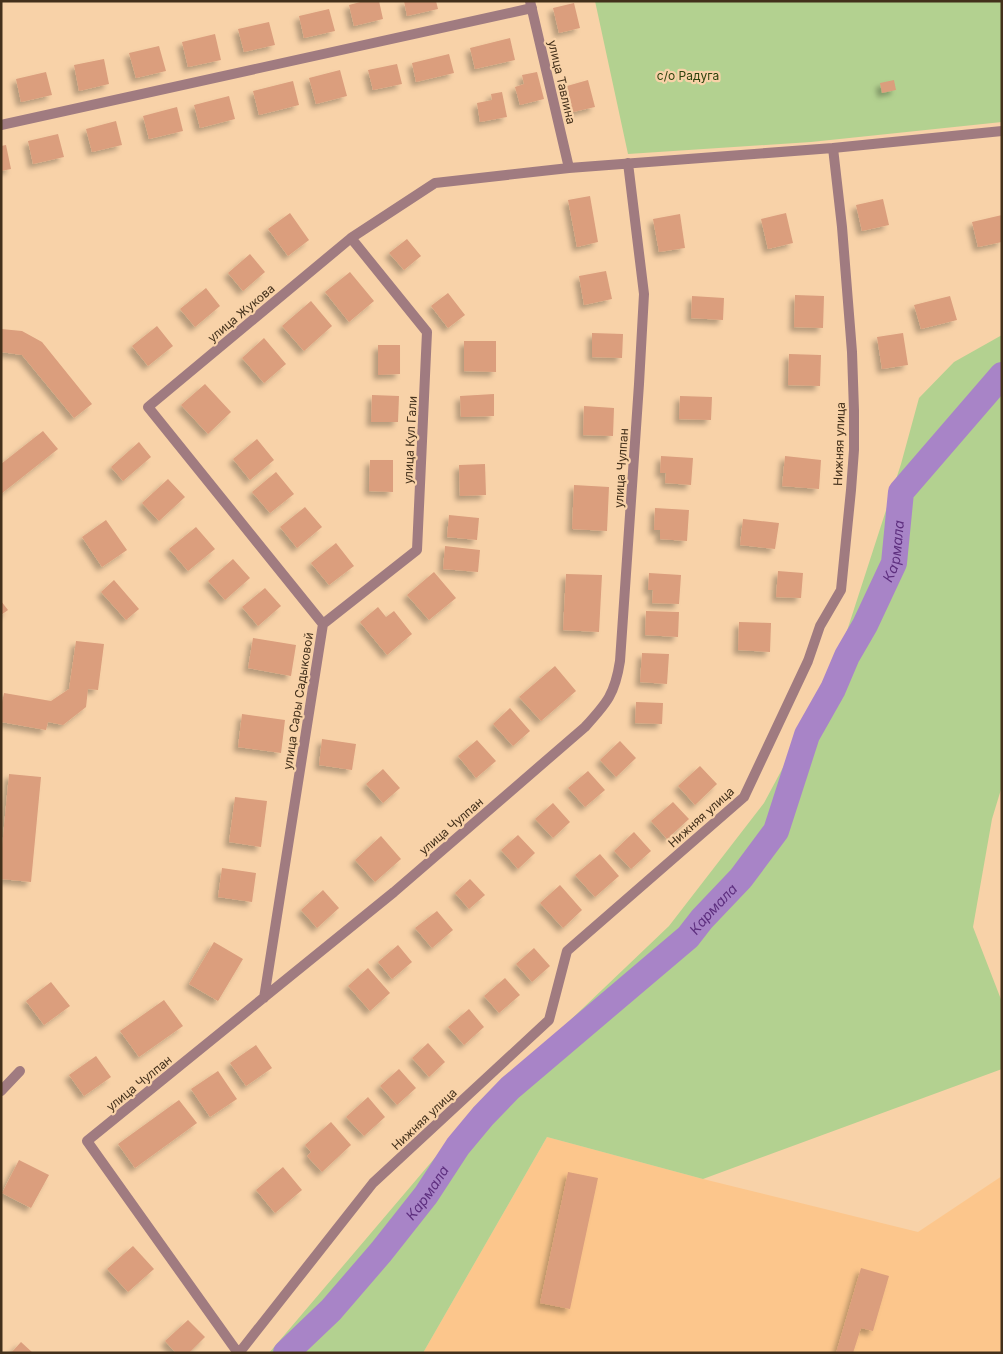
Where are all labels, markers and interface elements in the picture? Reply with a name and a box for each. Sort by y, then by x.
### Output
street label: улица Тавлина [545,39,579,125]
park label: с/о Радуга [657,68,719,83]
street label: улица Жукова [205,281,277,345]
street label: улица Кул Гали [400,395,420,485]
street label: Нижняя улица [830,402,848,486]
street label: улица Чулпан [611,428,631,508]
water label: Кармала [878,519,907,584]
street label: улица Сары Садыковой [280,631,316,771]
street label: Нижняя улица [665,783,737,851]
street label: улица Чулпан [416,794,486,858]
water label: Кармала [685,879,740,937]
street label: улица Чулпан [103,1052,175,1114]
street label: Нижняя улица [388,1085,460,1153]
water label: Кармала [402,1162,452,1223]

